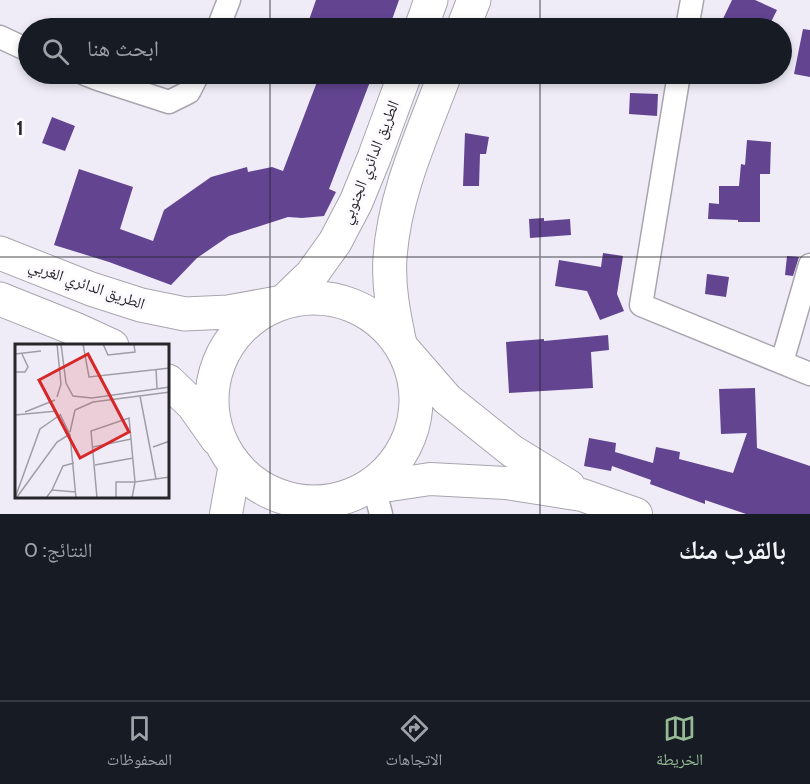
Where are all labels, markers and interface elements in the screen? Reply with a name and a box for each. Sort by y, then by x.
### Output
search box [18,18,792,84]
icon: search [39,35,72,68]
text: ابحث هنا [87,35,159,62]
street label: الطريق الدائري الجنوبي [336,98,406,228]
text: 1 [16,116,24,140]
street label: الطريق الدائري الغربي [25,256,147,316]
inset map [15,344,170,499]
text: بالقرب منك [679,534,786,566]
text: النتائج: 0 [24,538,93,562]
tab: المحفوظات [107,712,172,775]
tab: الاتجاهات [386,712,442,775]
tab: الخريطة [656,712,703,775]

